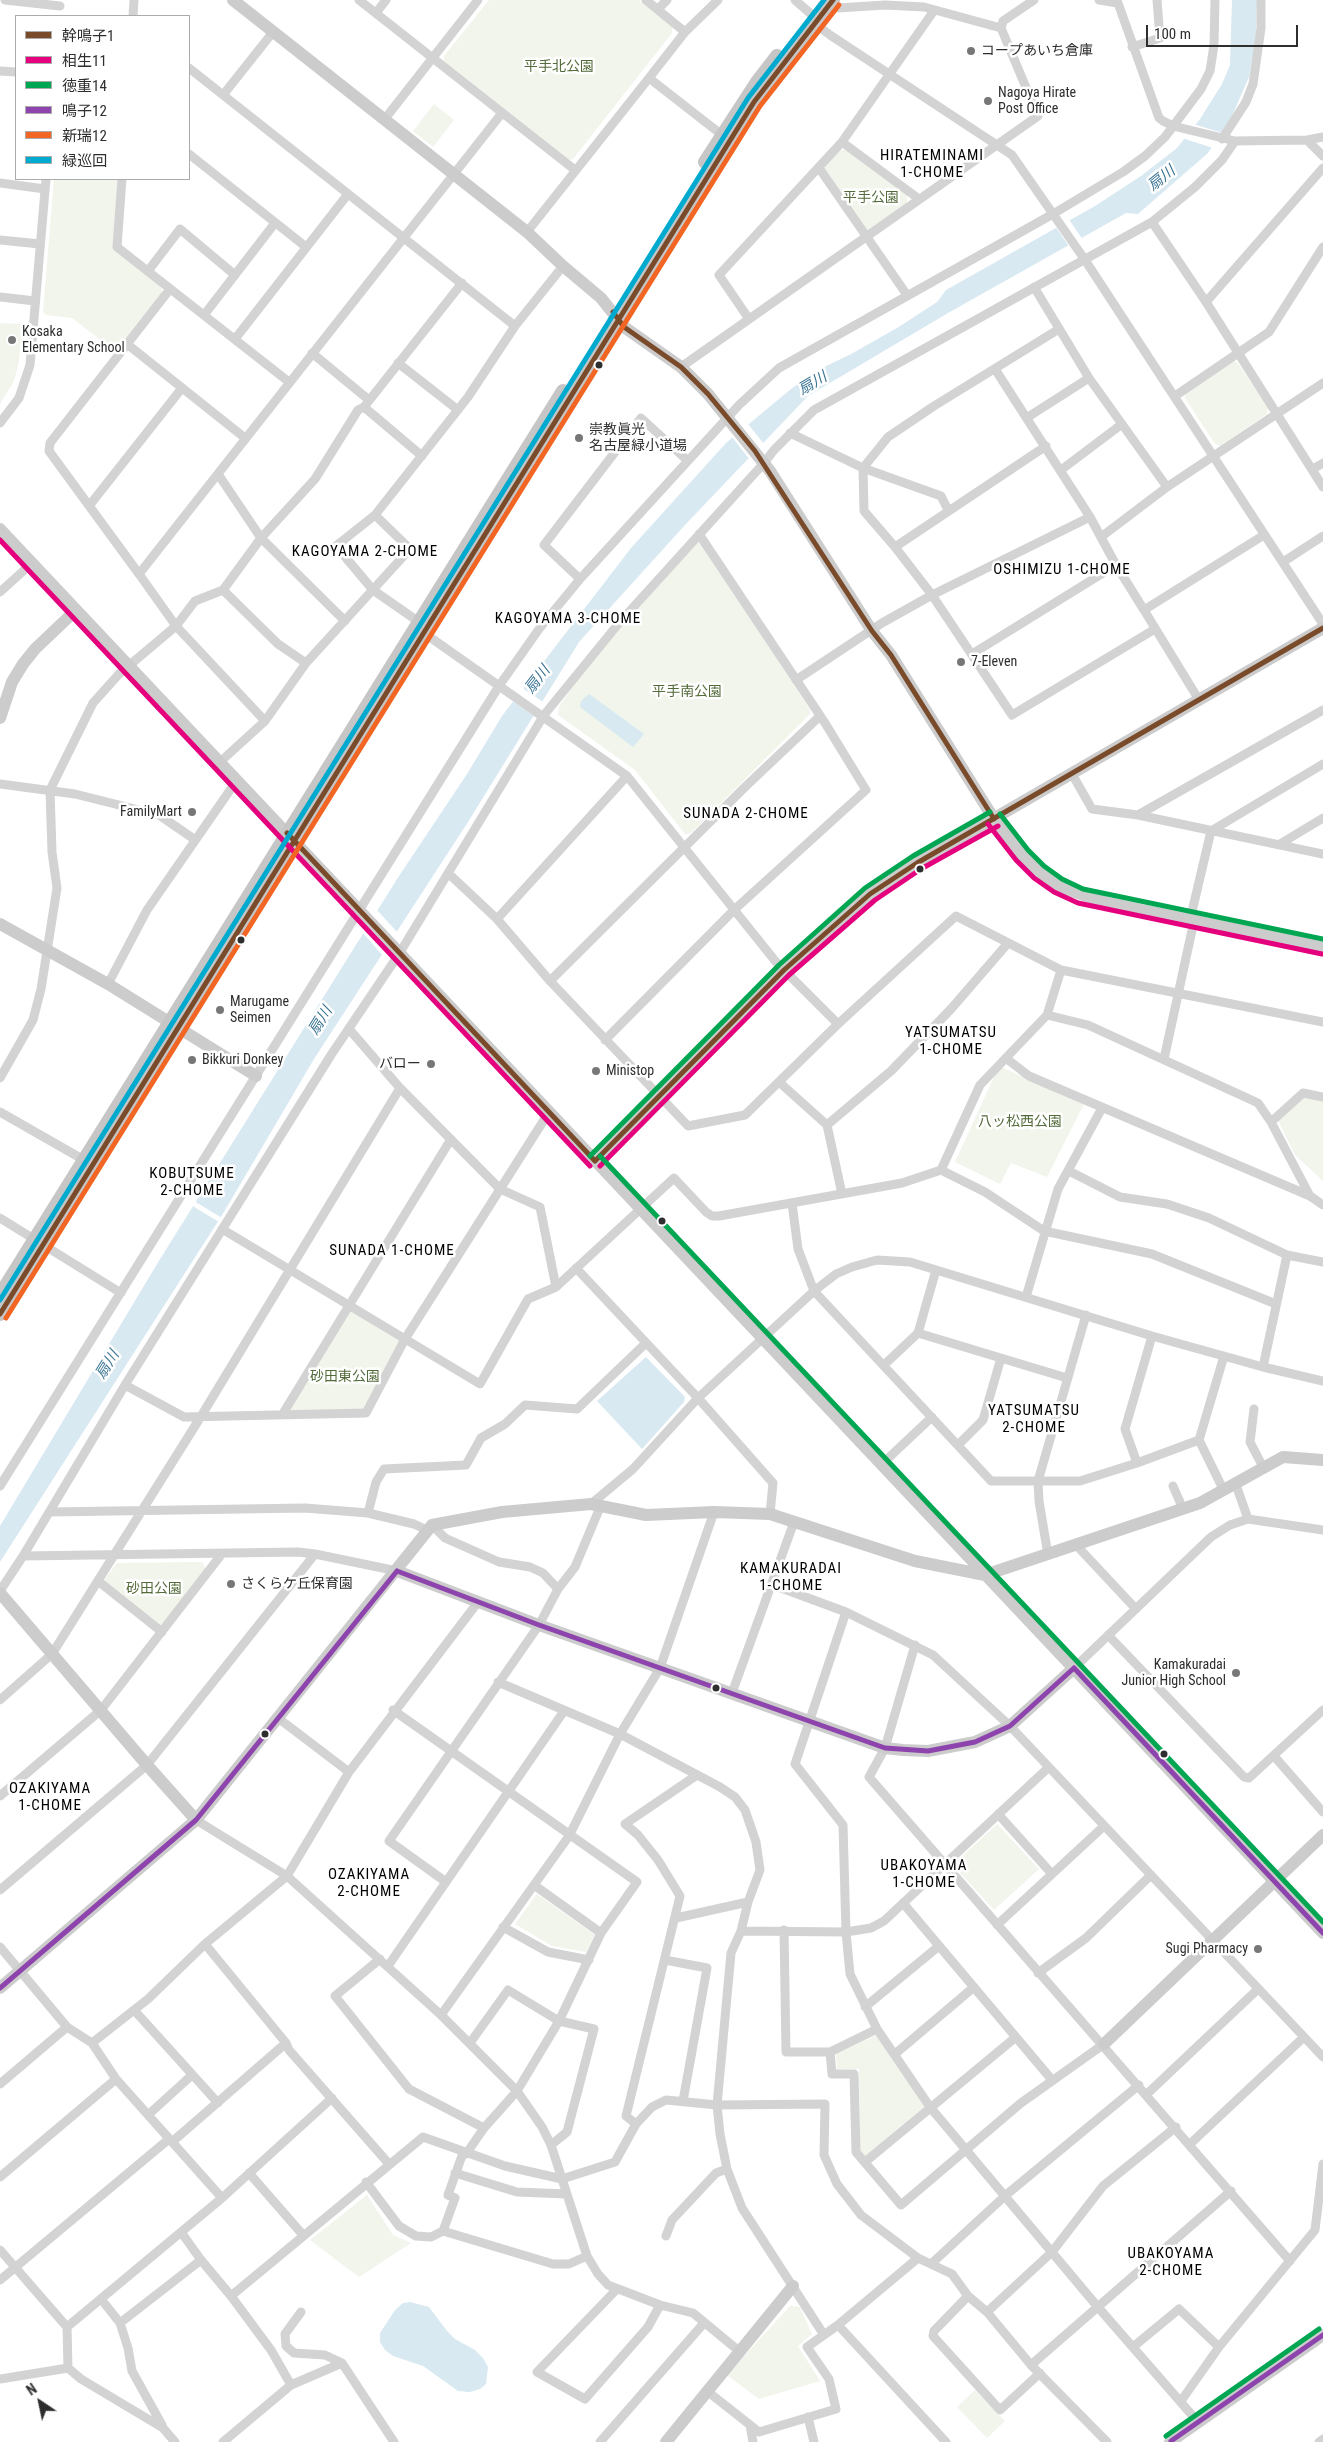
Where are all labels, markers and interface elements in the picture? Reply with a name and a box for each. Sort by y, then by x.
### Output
legend [15,15,190,180]
scale bar [1148,15,1300,47]
text: 100 m [1154,25,1191,43]
text: 幹鳴子1 [62,27,114,45]
place label: コープあいち倉庫 [981,43,1093,59]
marker: コープあいち倉庫 [965,45,977,57]
text: 相生11 [62,52,107,70]
park label: 平手北公園 [524,59,594,75]
text: 徳重14 [62,77,107,95]
place label: Nagoya Hirate Post Office [998,85,1076,118]
marker: Nagoya Hirate Post Office [982,95,994,107]
text: 鳴子12 [62,102,107,120]
text: 新瑞12 [62,127,107,145]
district label: HIRATEMINAMI 1-CHOME [878,147,986,182]
text: 緑巡回 [62,152,107,170]
water label: 扇川 [1145,163,1179,195]
park label: 平手公園 [843,190,899,206]
place label: Kosaka Elementary School [22,324,125,357]
marker: Kosaka Elementary School [6,334,18,346]
unlabelled marker [594,360,604,370]
water label: 扇川 [796,369,830,399]
place label: 崇教眞光 名古屋緑小道場 [589,422,687,454]
marker: 崇教眞光 名古屋緑小道場 [573,432,585,444]
district label: KAGOYAMA 2-CHOME [290,543,440,561]
district label: OSHIMIZU 1-CHOME [991,561,1133,579]
district label: KAGOYAMA 3-CHOME [493,610,643,628]
place label: 7-Eleven [971,654,1017,670]
marker: 7-Eleven [955,656,967,668]
water label: 扇川 [522,663,554,697]
park label: 平手南公園 [652,684,722,700]
place label: FamilyMart [120,804,182,820]
district label: SUNADA 2-CHOME [681,805,811,823]
marker: FamilyMart [186,806,198,818]
unlabelled marker [915,864,925,874]
unlabelled marker [236,935,246,945]
place label: Marugame Seimen [230,994,289,1026]
marker: Marugame Seimen [214,1004,226,1016]
water label: 扇川 [305,1004,337,1038]
district label: YATSUMATSU 1-CHOME [904,1024,998,1059]
place label: Bikkuri Donkey [202,1052,283,1068]
marker: Bikkuri Donkey [186,1054,198,1066]
place label: バロー [379,1056,421,1072]
marker: バロー [425,1058,437,1070]
place label: Ministop [606,1063,654,1079]
marker: Ministop [590,1065,602,1077]
park label: 八ッ松西公園 [978,1114,1062,1130]
district label: KOBUTSUME 2-CHOME [148,1165,236,1200]
unlabelled marker [657,1216,667,1226]
district label: SUNADA 1-CHOME [327,1242,457,1260]
water label: 扇川 [92,1348,124,1382]
park label: 砂田東公園 [310,1369,380,1385]
district label: YATSUMATSU 2-CHOME [987,1402,1081,1437]
district label: KAMAKURADAI 1-CHOME [739,1560,843,1595]
place label: さくらケ丘保育園 [241,1576,353,1592]
marker: さくらケ丘保育園 [225,1578,237,1590]
park label: 砂田公園 [126,1581,182,1597]
place label: Kamakuradai Junior High School [1121,1657,1226,1690]
marker: Kamakuradai Junior High School [1230,1667,1242,1679]
unlabelled marker [711,1683,721,1693]
unlabelled marker [260,1729,270,1739]
unlabelled marker [1159,1749,1169,1759]
district label: OZAKIYAMA 1-CHOME [8,1780,92,1815]
district label: UBAKOYAMA 1-CHOME [879,1857,969,1892]
district label: OZAKIYAMA 2-CHOME [327,1866,411,1901]
place label: Sugi Pharmacy [1166,1941,1248,1957]
marker: Sugi Pharmacy [1252,1943,1264,1955]
district label: UBAKOYAMA 2-CHOME [1126,2245,1216,2280]
north arrow [15,2377,65,2427]
text: N [24,2381,40,2399]

